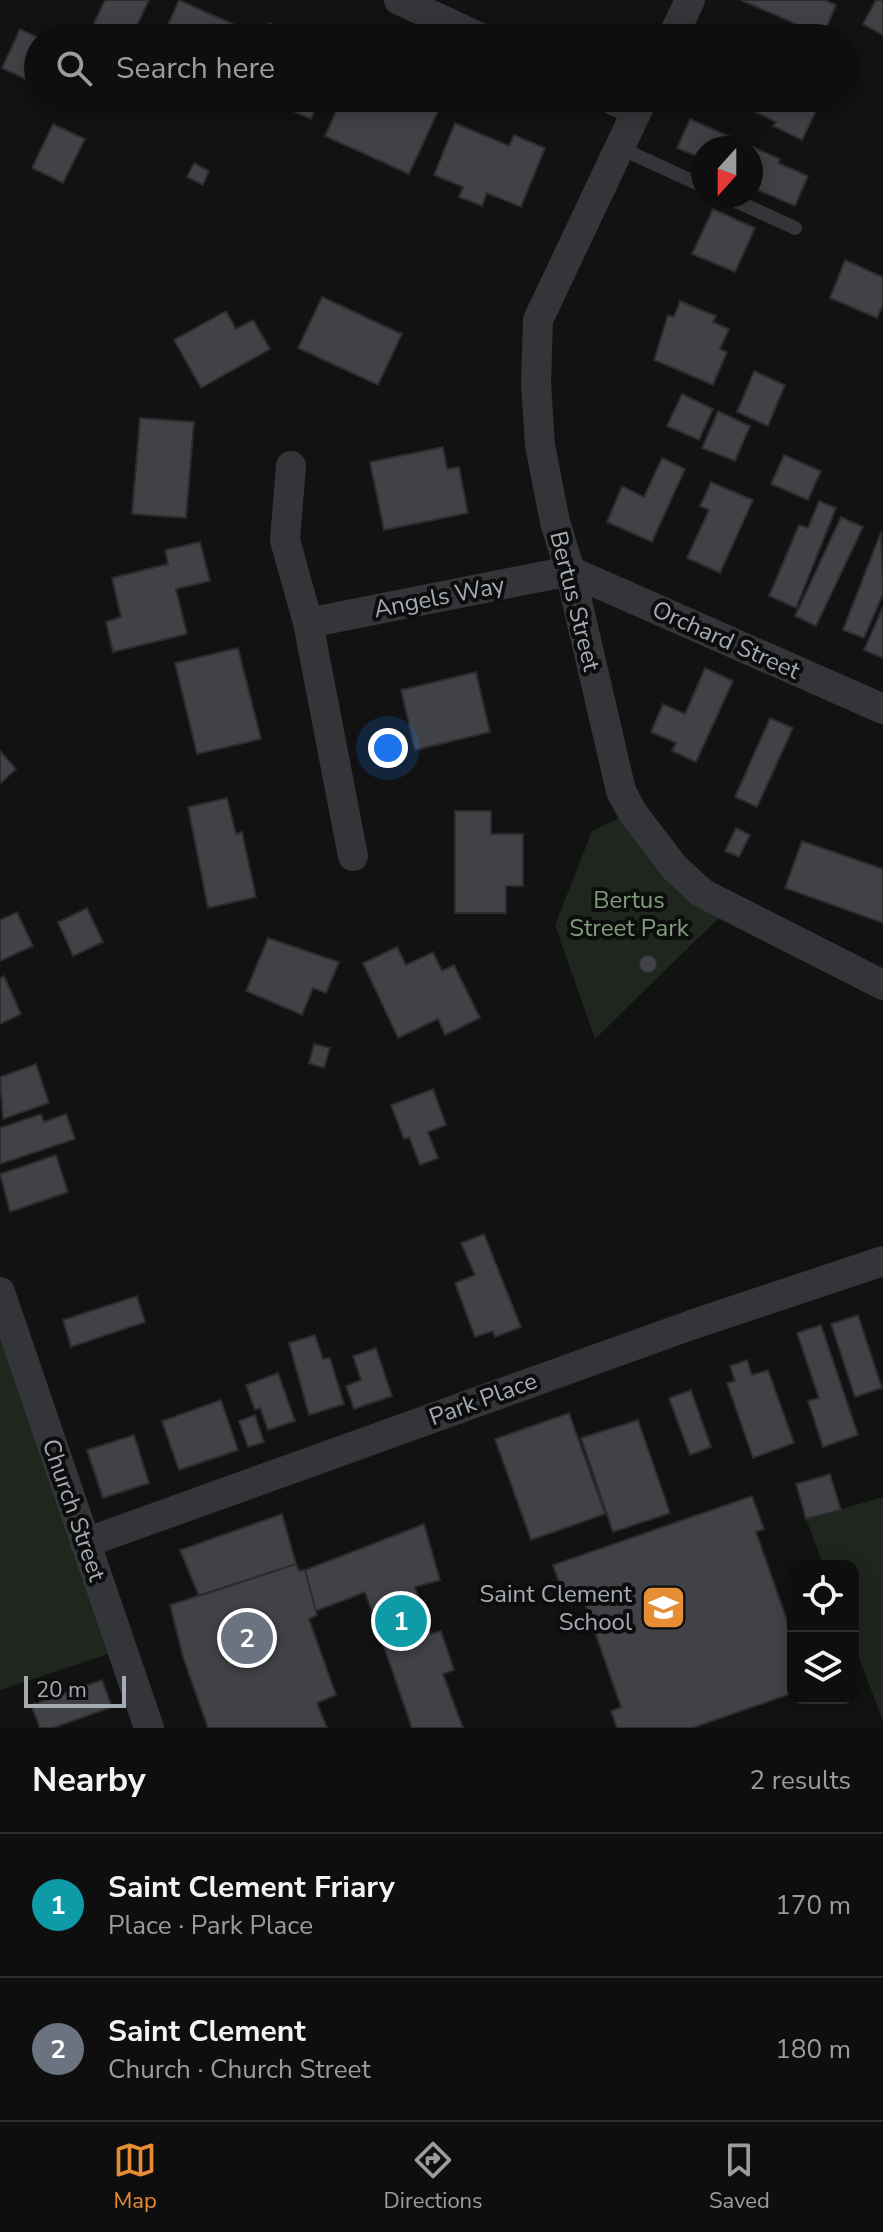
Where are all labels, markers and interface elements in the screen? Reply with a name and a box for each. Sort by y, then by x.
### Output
search box [24,24,859,112]
icon: search [52,46,96,90]
text: Search here [116,48,275,89]
north arrow [691,136,763,208]
street label: Bertus Street [542,528,608,675]
street label: Angels Way [371,569,508,625]
street label: Orchard Street [647,593,805,687]
your location [368,728,408,768]
park label: Bertus Street Park [569,884,690,944]
street label: Park Place [425,1365,541,1433]
street label: Church Street [35,1435,113,1586]
map controls [787,1560,859,1704]
button: locate [787,1560,859,1632]
place label: Saint Clement School [480,1578,633,1638]
school or university icon: Saint Clement School [639,1584,687,1632]
pin: 1 [375,1591,427,1651]
pin: 2 [221,1608,273,1668]
button: layers [787,1632,859,1704]
scale bar [24,1672,126,1708]
text: 20 m [36,1675,87,1705]
text: Nearby [32,1757,146,1803]
text: 2 results [750,1763,851,1798]
text: Saint Clement Friary [108,1867,395,1908]
text: 1 [50,1888,66,1923]
text: 170 m [775,1888,851,1923]
text: Place · Park Place [108,1908,313,1943]
text: Saint Clement [108,2011,306,2052]
text: 2 [50,2032,66,2067]
text: 180 m [775,2032,851,2067]
text: Church · Church Street [108,2052,371,2087]
tab: Map [113,2138,157,2216]
tab: Directions [384,2138,483,2216]
tab: Saved [709,2138,770,2216]

